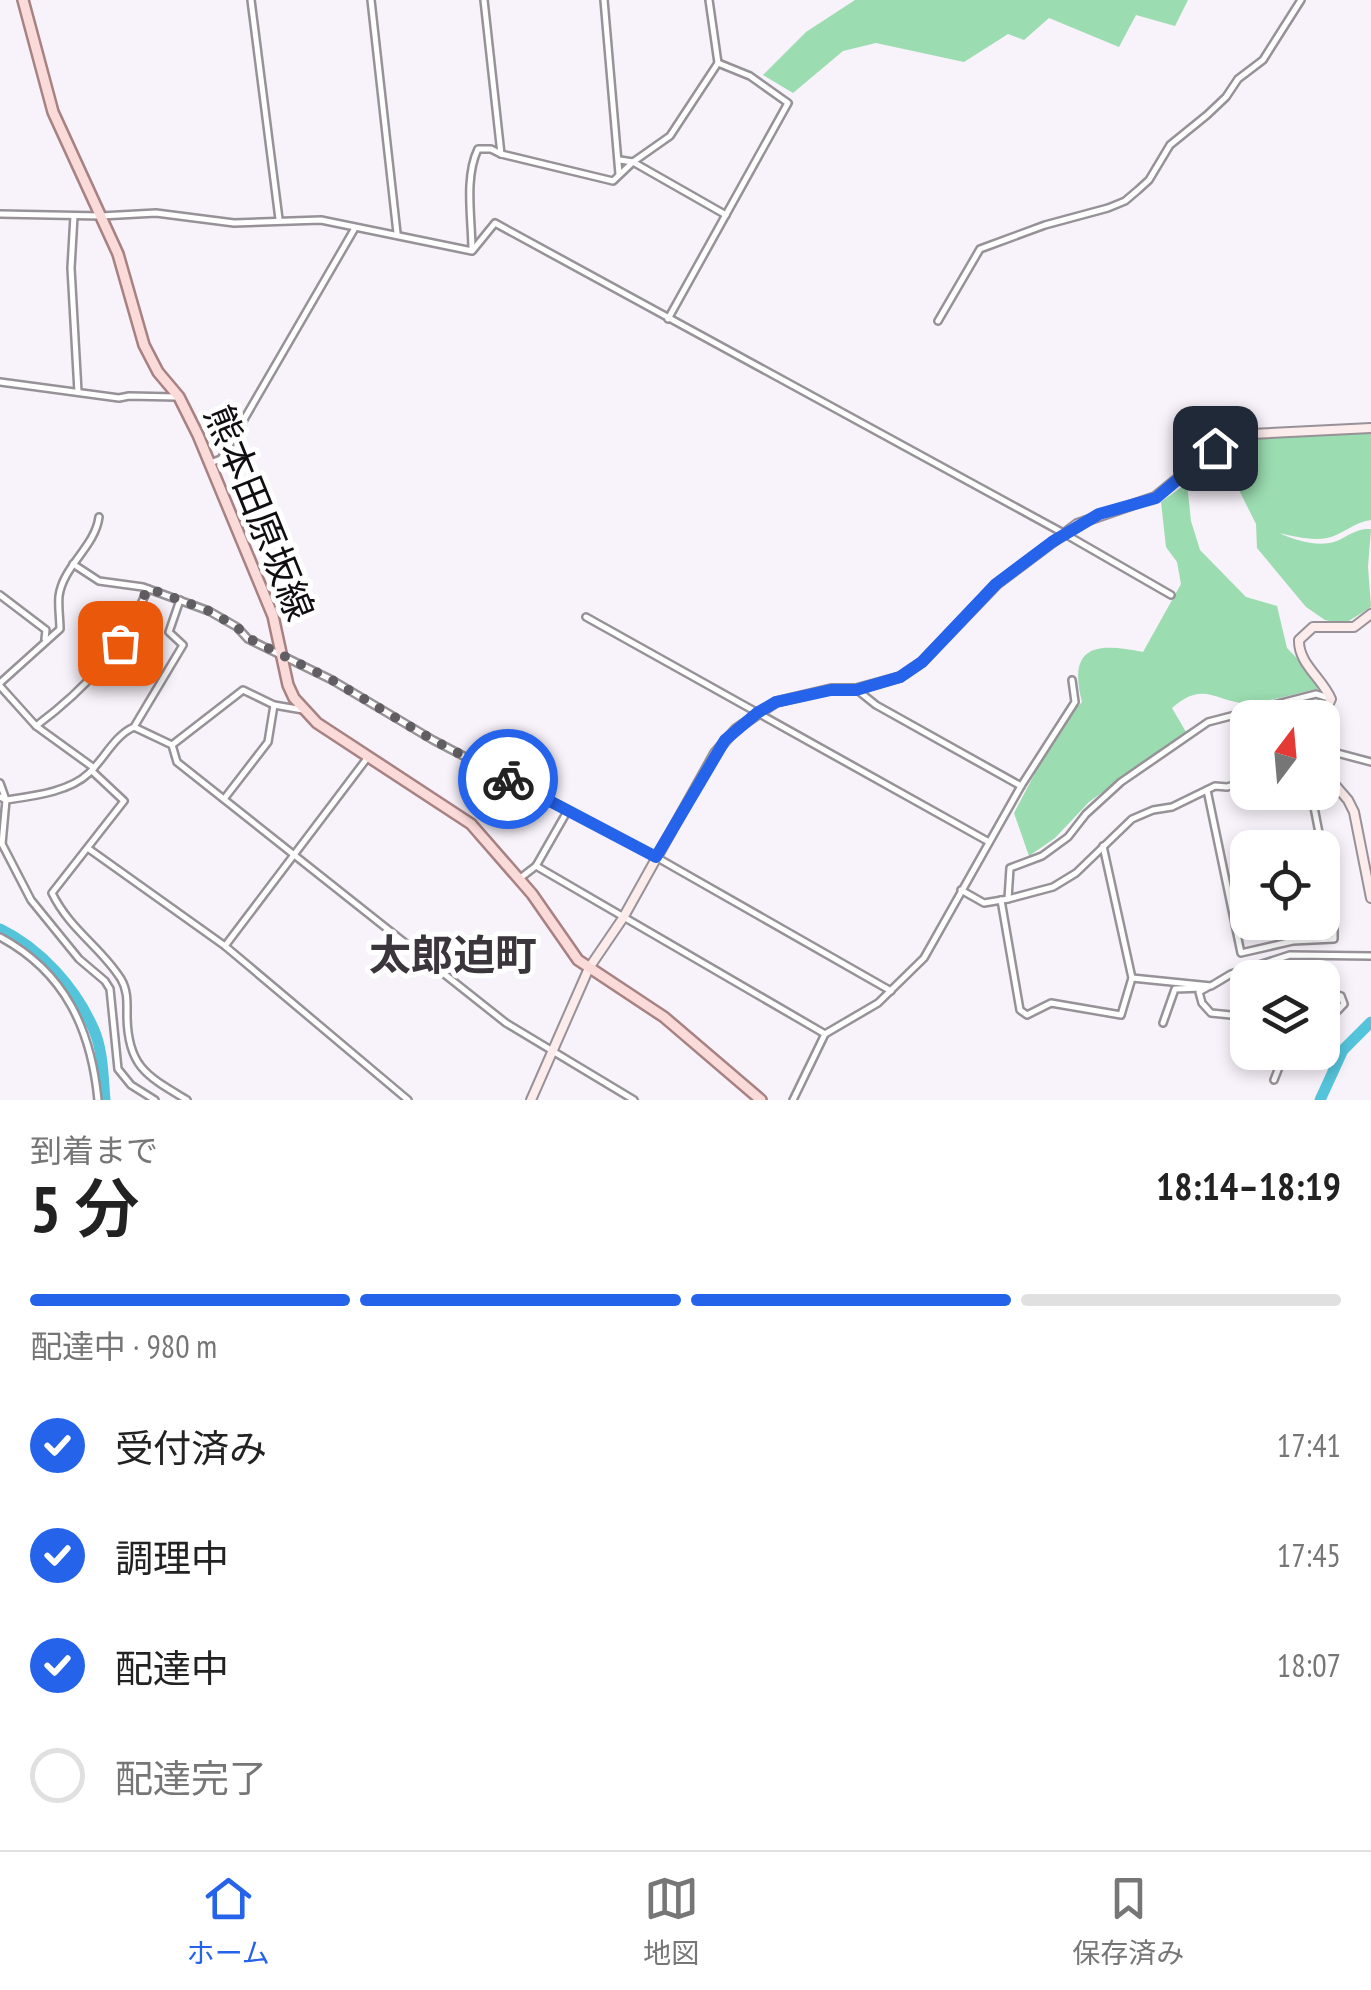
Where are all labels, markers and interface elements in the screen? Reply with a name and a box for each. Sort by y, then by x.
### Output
street label: 熊本田原坂線 [195,398,326,627]
pin [1173,406,1258,491]
icon: home [1188,421,1243,476]
pin [78,601,163,686]
icon: bag [93,616,148,671]
north arrow [1230,700,1340,810]
map controls [1230,700,1340,1070]
courier [458,729,558,829]
icon: bike [481,752,536,807]
button: locate [1230,830,1340,940]
district label: 太郎迫町 [369,927,537,982]
button: layers [1230,960,1340,1070]
text: 到着まで [30,1129,158,1171]
text: 18:14–18:19 [1156,1161,1341,1210]
text: 5 分 [30,1166,139,1250]
text: 配達中 · 980 m [30,1325,217,1367]
icon: check [30,1418,85,1473]
text: 受付済み [115,1423,267,1472]
text: 17:41 [1277,1424,1341,1466]
icon: check [30,1528,85,1583]
text: 調理中 [115,1533,229,1582]
text: 17:45 [1277,1534,1341,1576]
icon: check [30,1638,85,1693]
text: 配達中 [115,1643,229,1692]
text: 18:07 [1277,1644,1341,1686]
text: 配達完了 [115,1753,267,1802]
tab: ホーム [187,1871,270,1971]
tab: 地図 [643,1871,699,1971]
tab: 保存済み [1072,1871,1184,1971]

